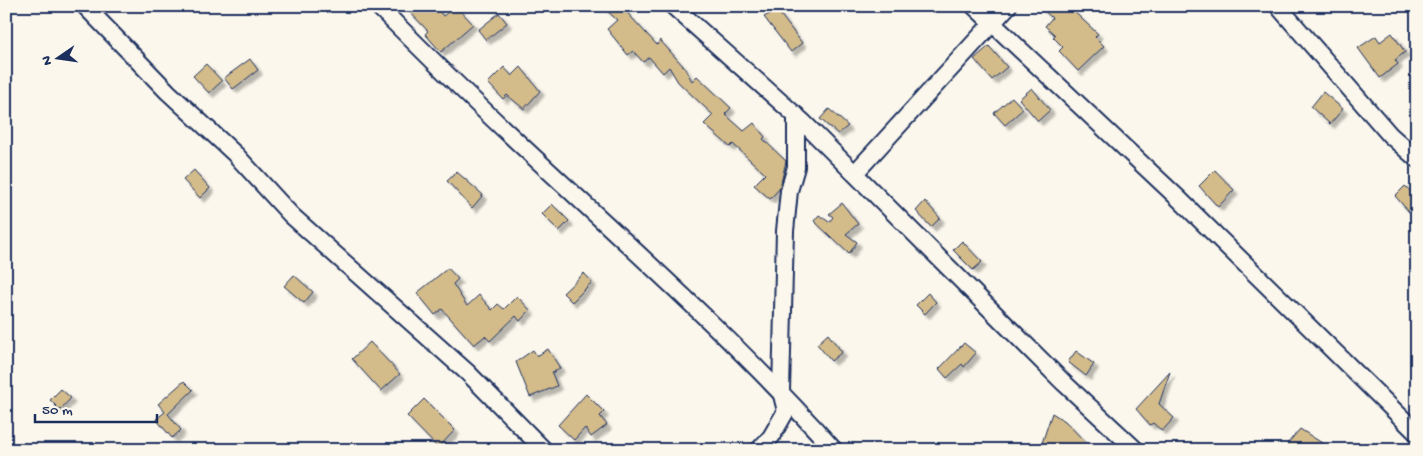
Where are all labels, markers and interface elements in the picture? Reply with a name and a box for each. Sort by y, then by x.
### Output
north arrow [32,32,82,82]
text: N [38,54,57,67]
scale bar [35,391,158,423]
text: 50 m [42,402,73,420]

